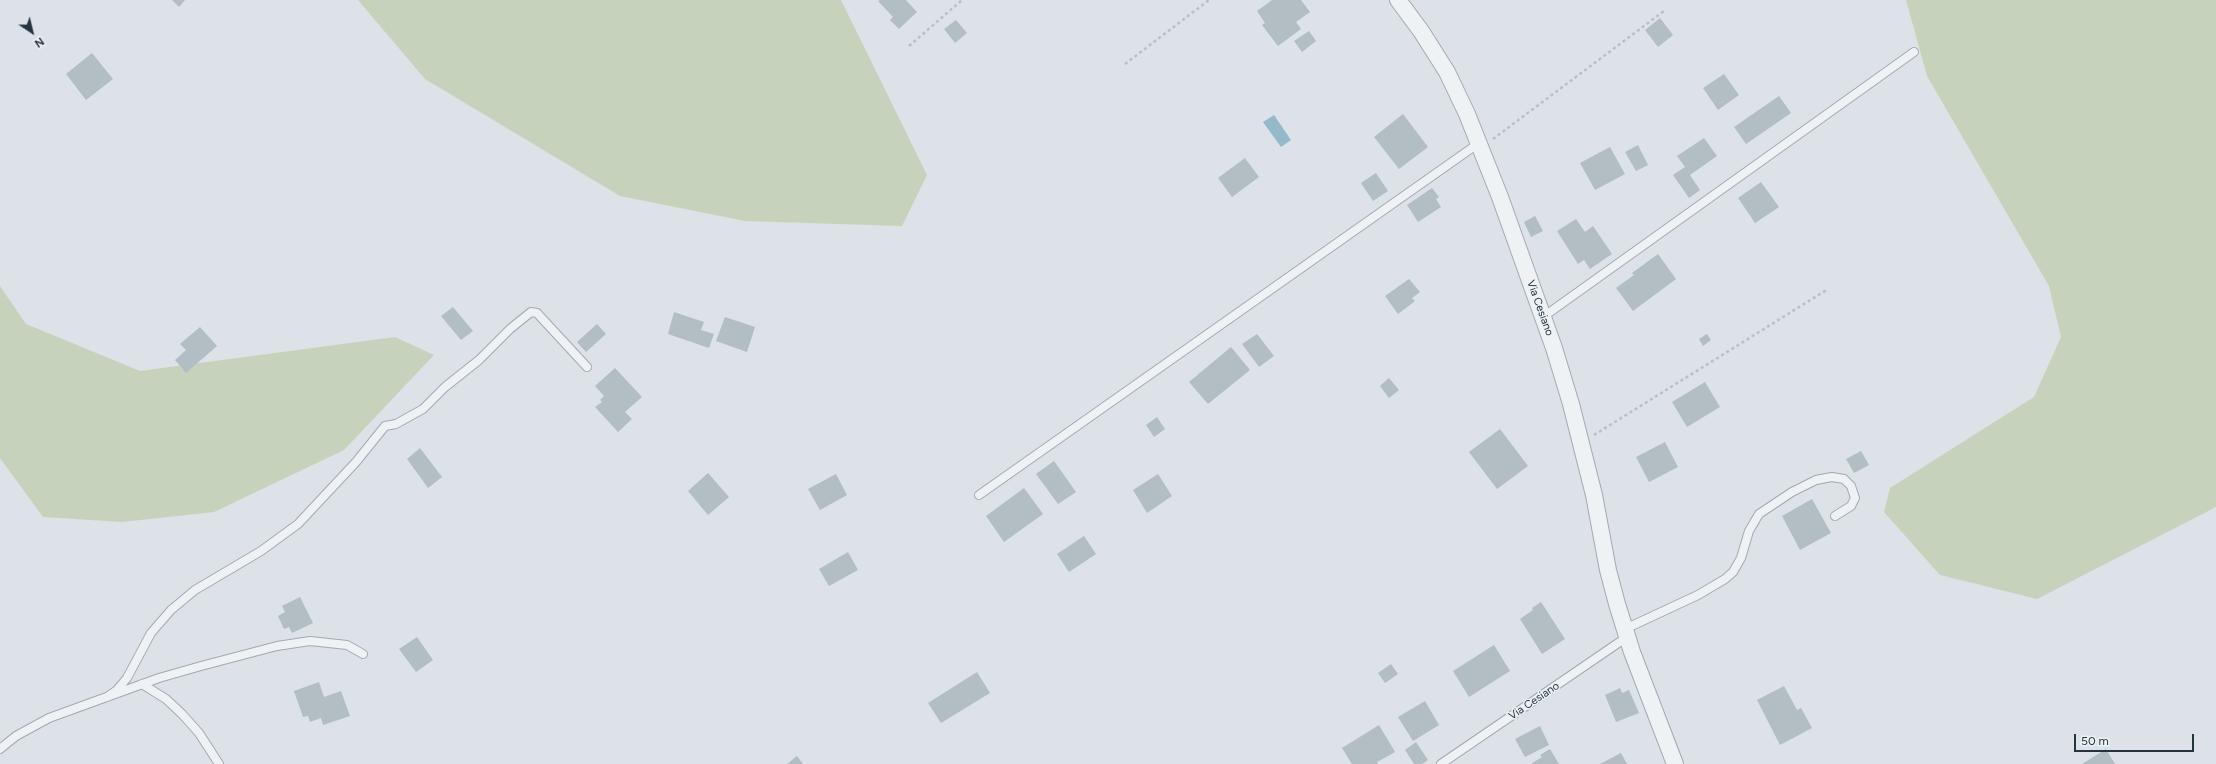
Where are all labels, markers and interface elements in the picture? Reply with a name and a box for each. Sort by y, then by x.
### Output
north arrow [12,12,52,52]
text: N [32,34,46,50]
street label: Via Cesiano [1524,278,1556,338]
street label: Via Cesiano [1506,679,1562,723]
scale bar [2076,726,2196,752]
text: 50 m [2081,734,2109,748]

